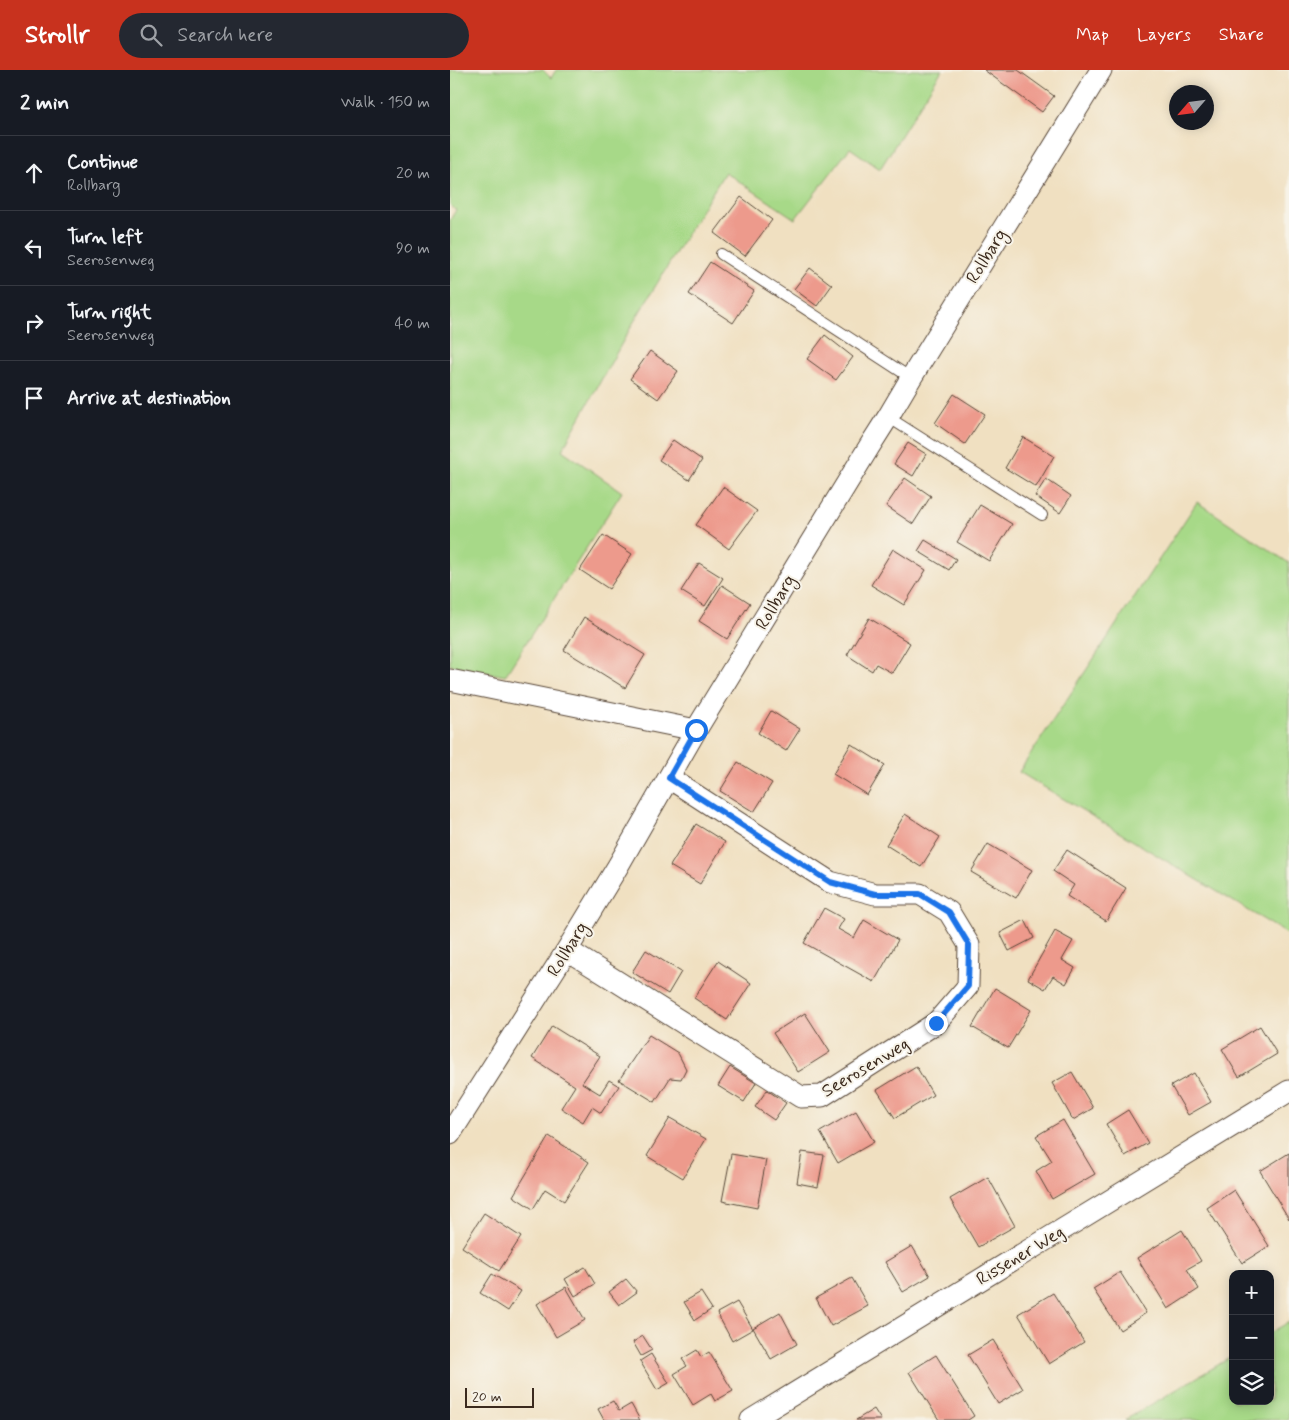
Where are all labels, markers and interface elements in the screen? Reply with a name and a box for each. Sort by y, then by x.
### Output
search box [119,13,469,58]
text: Strollr [25,20,89,51]
icon: search [137,21,165,49]
text: Search here [177,23,273,48]
text: Map [1076,23,1109,47]
text: Layers [1137,23,1191,47]
text: Share [1219,23,1264,47]
north arrow [1169,85,1214,130]
text: 2 min [20,89,69,117]
text: Walk · 150 m [341,92,430,113]
text: Continue [67,150,138,175]
icon: ahead [20,159,48,187]
text: 20 m [396,163,430,184]
text: Rollbarg [67,175,121,196]
text: Turn left [67,225,143,250]
street label: Rollbarg [961,225,1014,289]
icon: left [20,234,48,262]
text: 90 m [396,238,430,259]
text: Seerosenweg [67,250,154,271]
text: Turn right [67,300,151,325]
icon: right [20,309,48,337]
text: 40 m [394,313,430,334]
text: Seerosenweg [67,325,154,346]
icon: arrive [20,384,48,412]
text: Arrive at destination [67,386,231,411]
street label: Rollbarg [750,571,803,635]
route start [685,719,708,742]
street label: Rollbarg [542,918,595,982]
route end [925,1012,948,1035]
street label: Seerosenweg [817,1032,914,1103]
street label: Rissener Weg [972,1220,1069,1292]
map controls [1229,1270,1274,1405]
button: + [1229,1270,1274,1315]
button: − [1229,1315,1274,1360]
button: layers [1229,1360,1274,1405]
scale bar [465,1385,534,1408]
text: 20 m [472,1388,502,1406]

